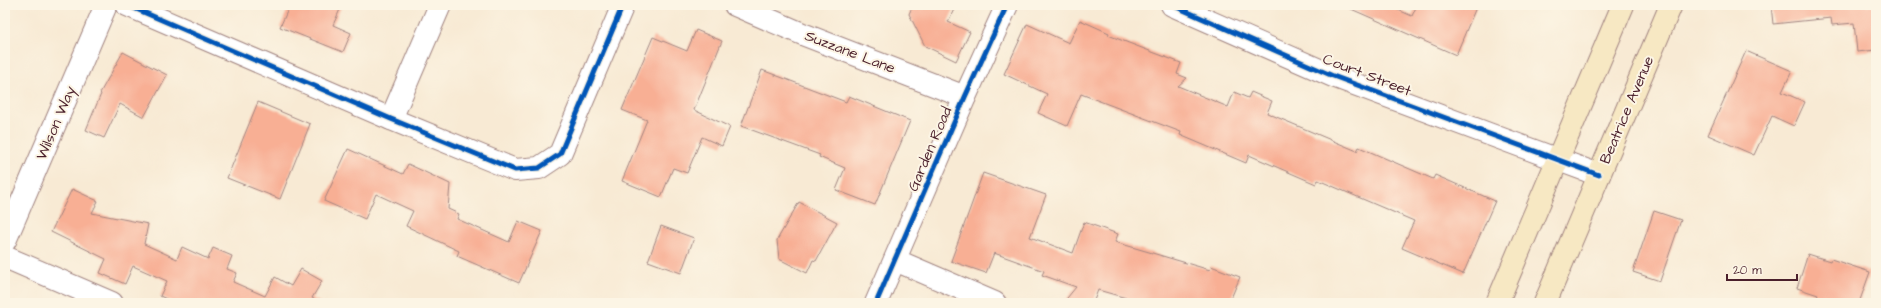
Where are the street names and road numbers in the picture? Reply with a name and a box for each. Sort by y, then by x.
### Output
street label: Suzzane Lane [802,25,898,79]
street label: Court Street [1320,48,1414,102]
street label: Beatrice Avenue [1595,53,1659,167]
street label: Wilson Way [31,83,82,163]
street label: Garden Road [903,103,957,195]

